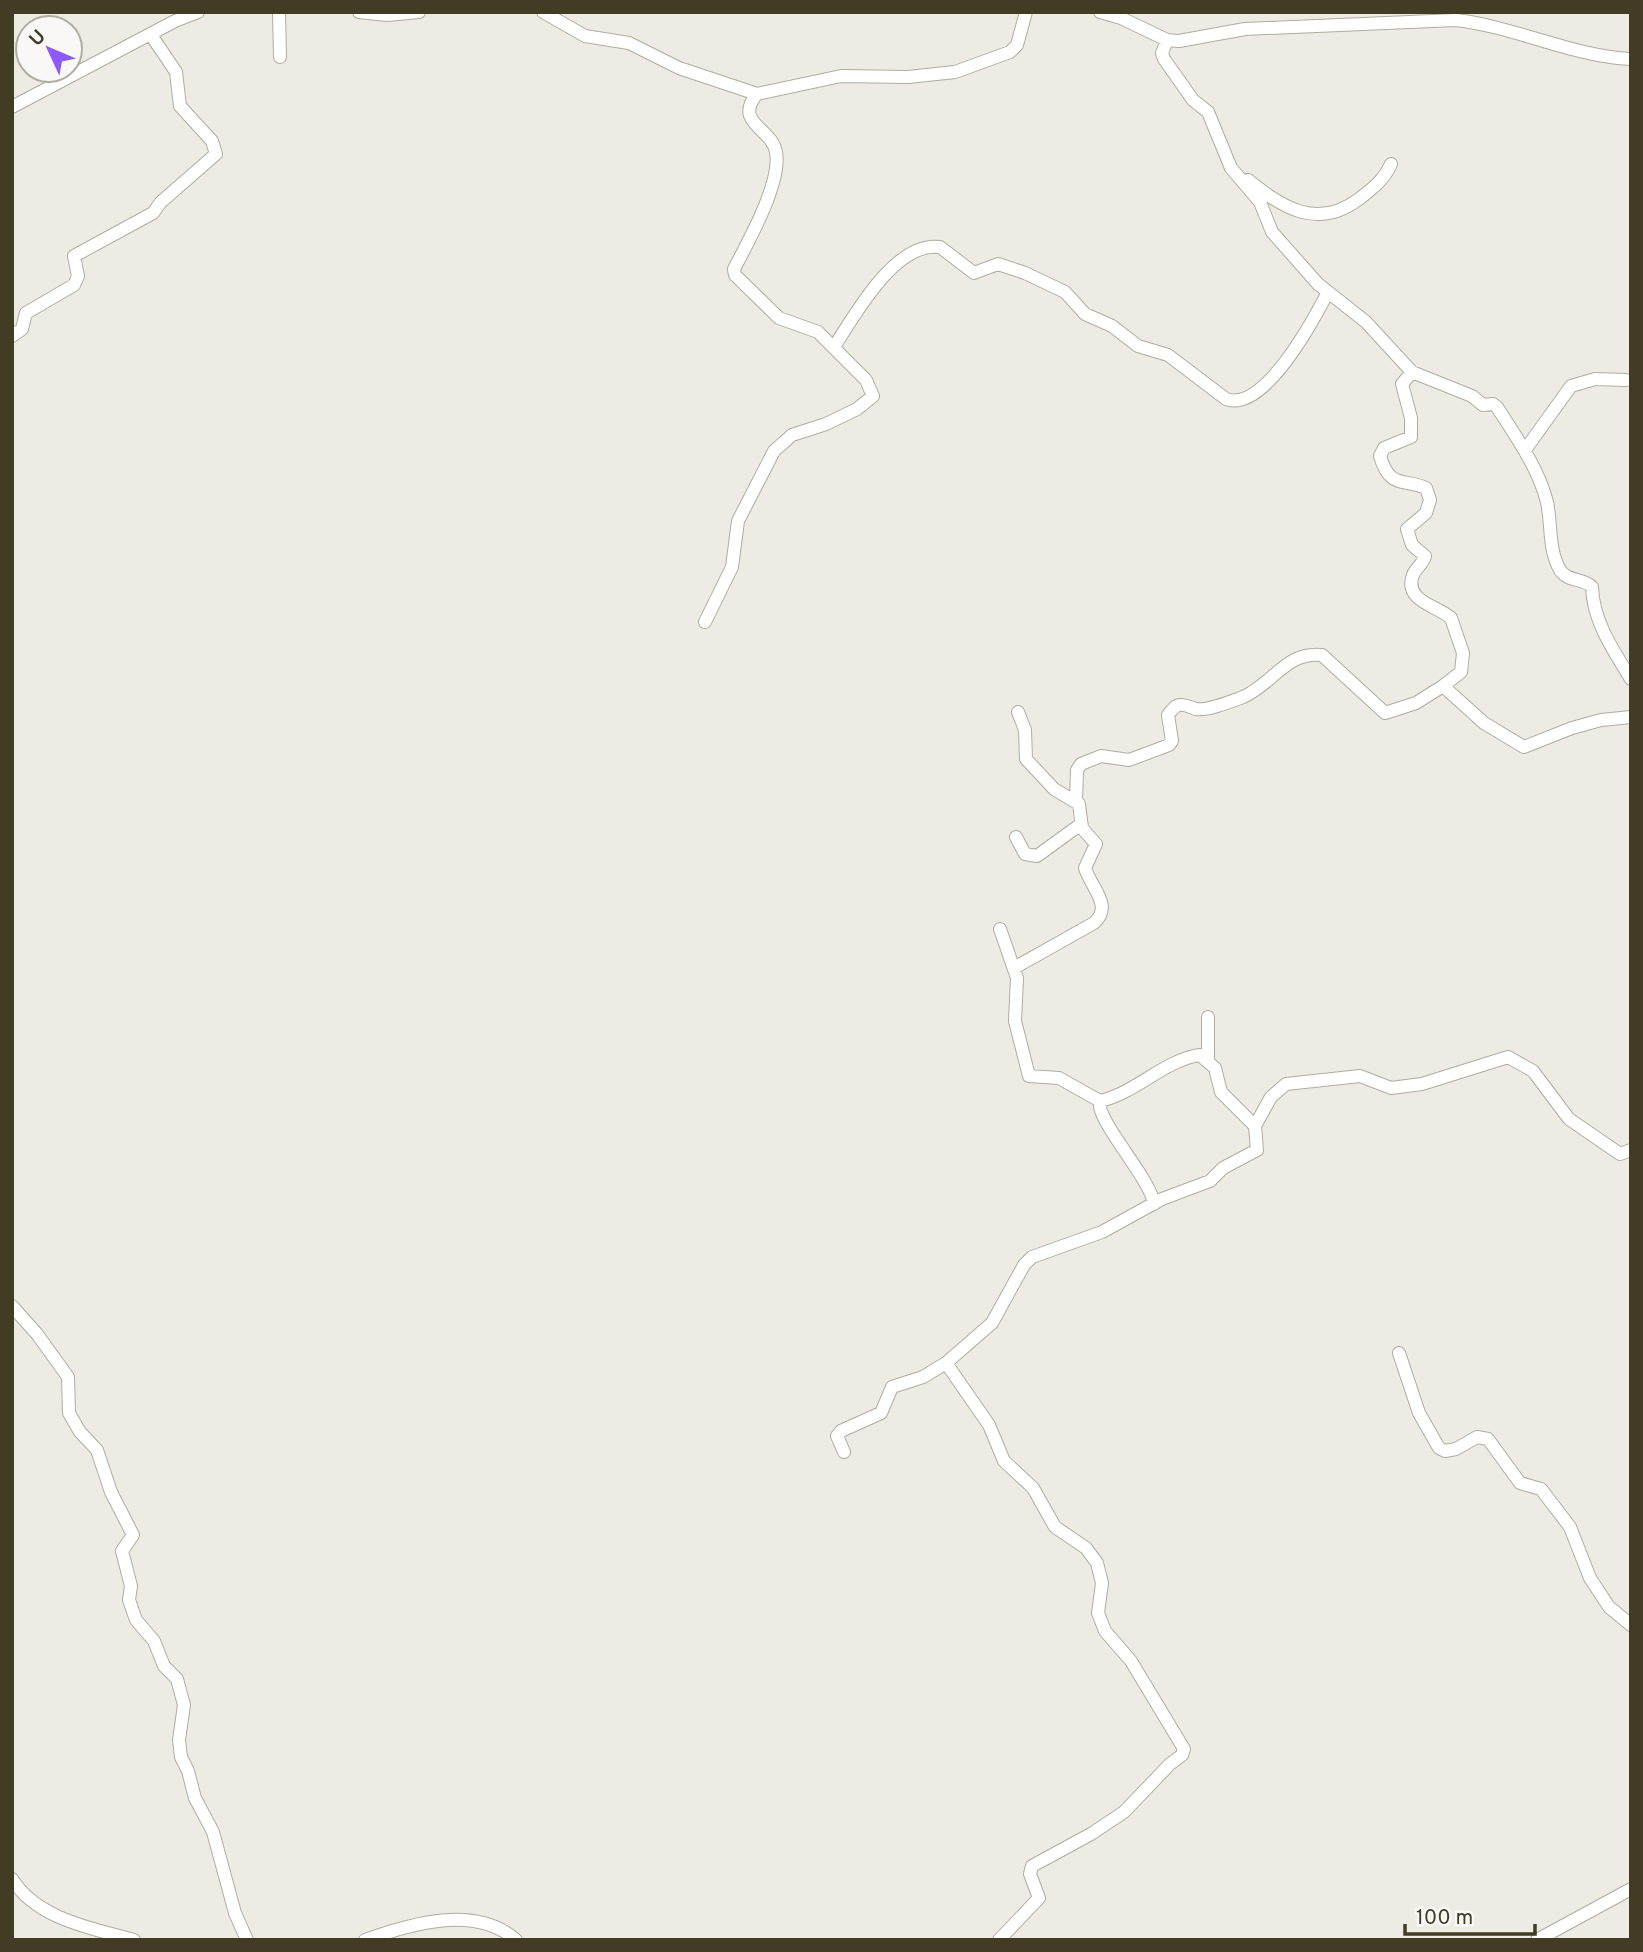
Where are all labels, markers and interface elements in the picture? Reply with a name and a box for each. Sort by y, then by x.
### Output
north arrow [14,14,84,84]
text: U [25,25,52,52]
scale bar [1405,1892,1534,1936]
text: 100 m [1416,1905,1473,1932]

